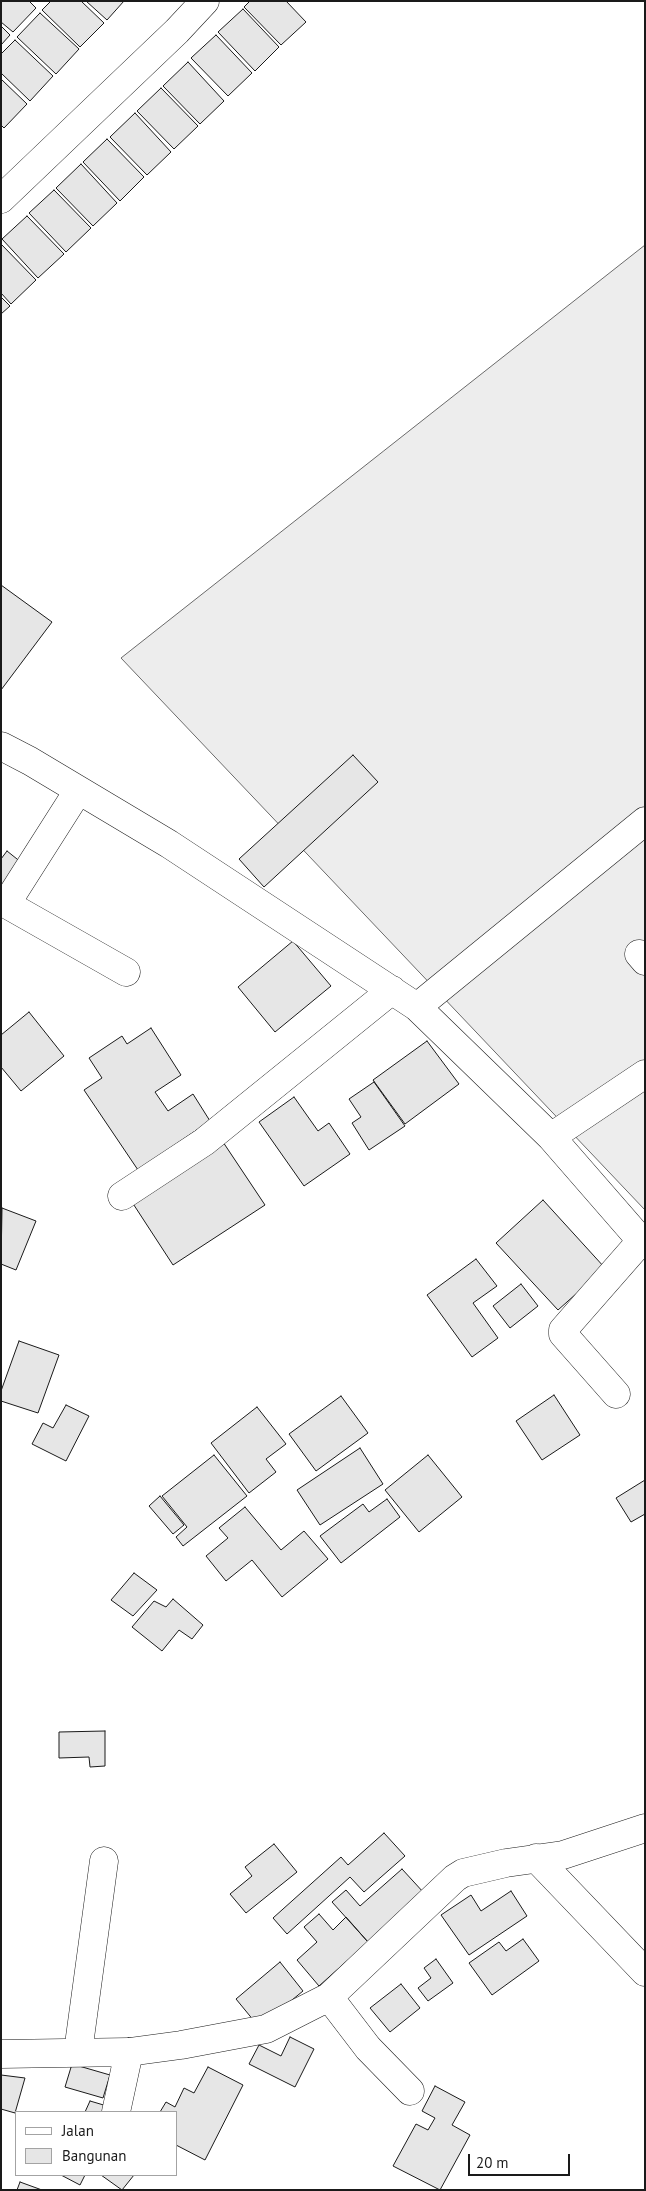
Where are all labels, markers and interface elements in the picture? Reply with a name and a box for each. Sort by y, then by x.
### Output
legend [15,2111,178,2176]
text: Jalan [62,2121,94,2140]
scale bar [471,2144,574,2176]
text: Bangunan [62,2146,126,2165]
text: 20 m [476,2153,509,2172]

